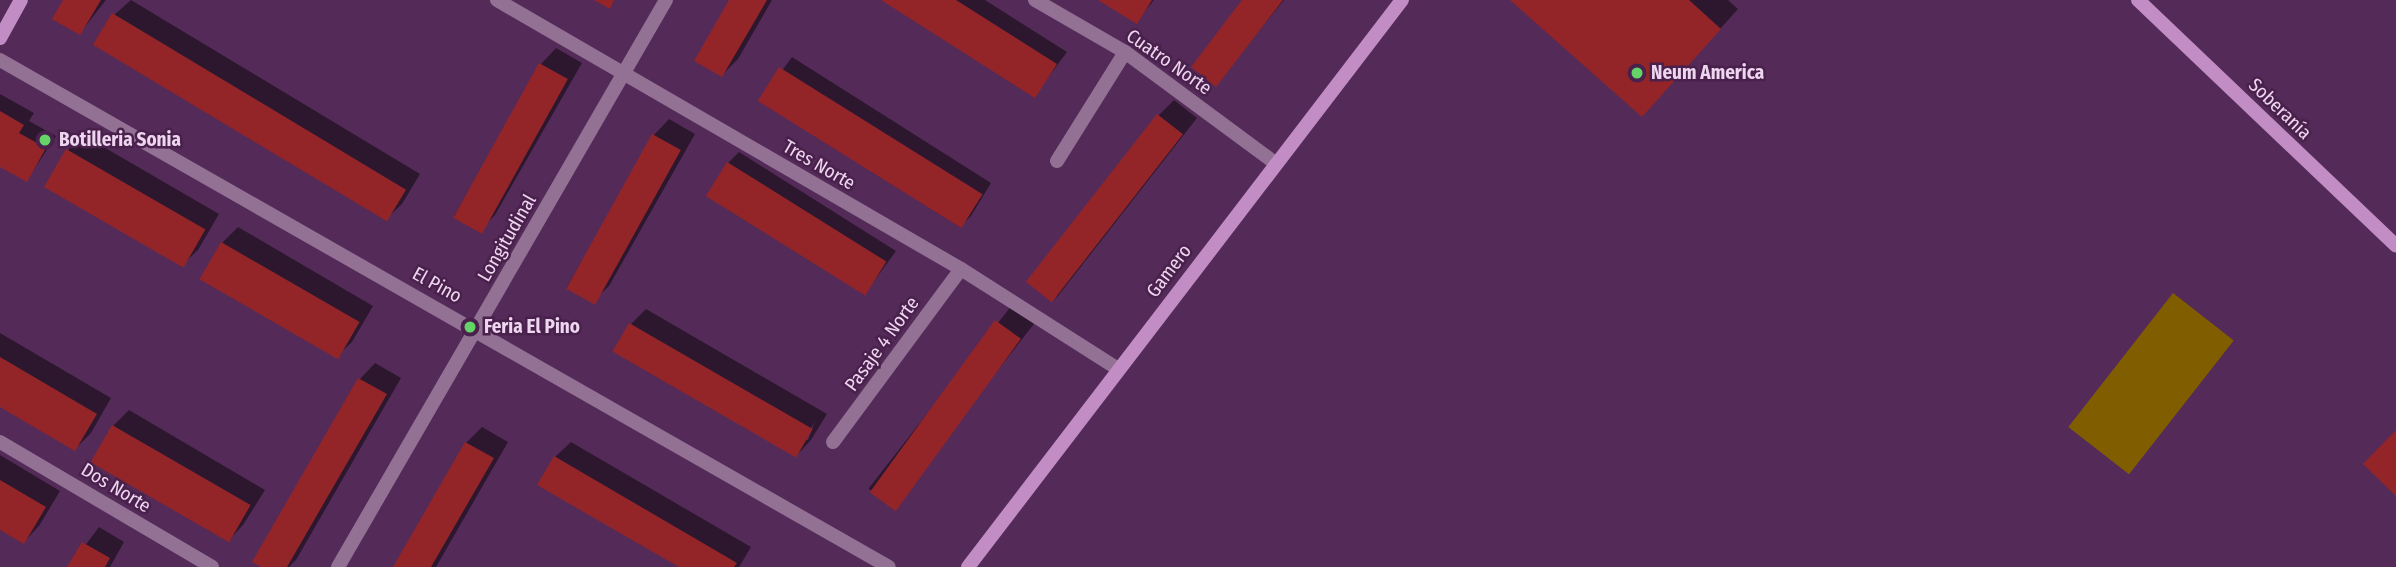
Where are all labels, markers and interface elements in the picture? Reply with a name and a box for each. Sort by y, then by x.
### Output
street label: Cuatro Norte [1122,24,1216,100]
place label: Neum America [1651,62,1764,84]
marker: Neum America [1629,65,1645,81]
street label: Soberanía [2244,74,2316,144]
place label: Botilleria Sonia [59,129,181,151]
marker: Botilleria Sonia [37,132,53,148]
street label: Tres Norte [779,135,859,195]
street label: Longitudinal [473,190,541,286]
street label: Gamero [1142,240,1196,302]
street label: El Pino [408,262,466,308]
street label: Pasaje 4 Norte [840,292,924,396]
place label: Feria El Pino [484,316,580,338]
marker: Feria El Pino [462,319,478,335]
street label: Dos Norte [77,458,155,518]

